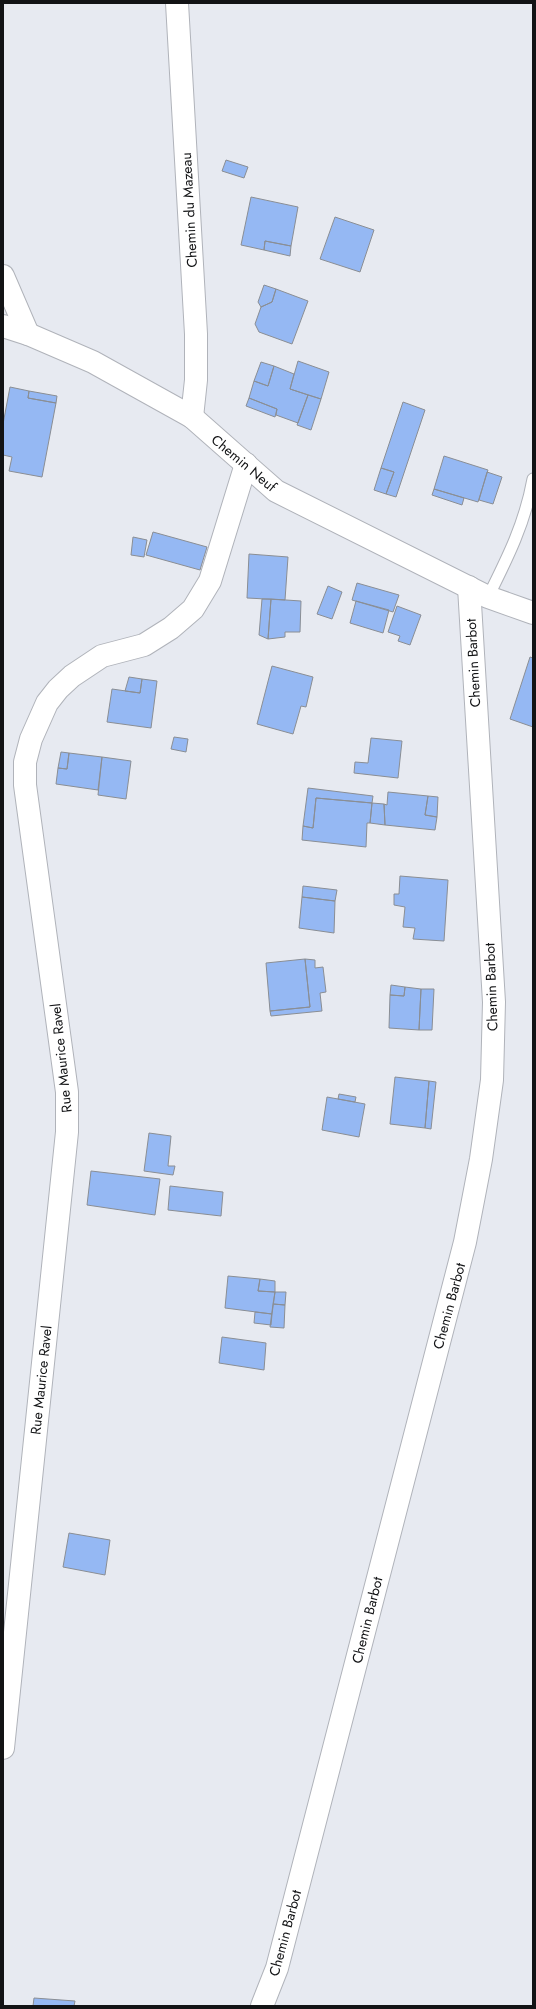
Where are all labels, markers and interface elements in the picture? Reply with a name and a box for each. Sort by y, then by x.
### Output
street label: Chemin du Mazeau [176,152,202,268]
street label: Chemin Neuf [207,430,282,497]
street label: Chemin Barbot [461,618,485,708]
street label: Chemin Barbot [479,942,503,1032]
street label: Rue Maurice Ravel [45,1003,77,1113]
street label: Chemin Barbot [428,1260,470,1351]
street label: Rue Maurice Ravel [25,1325,57,1435]
street label: Chemin Barbot [347,1574,388,1665]
street label: Chemin Barbot [264,1887,306,1978]

